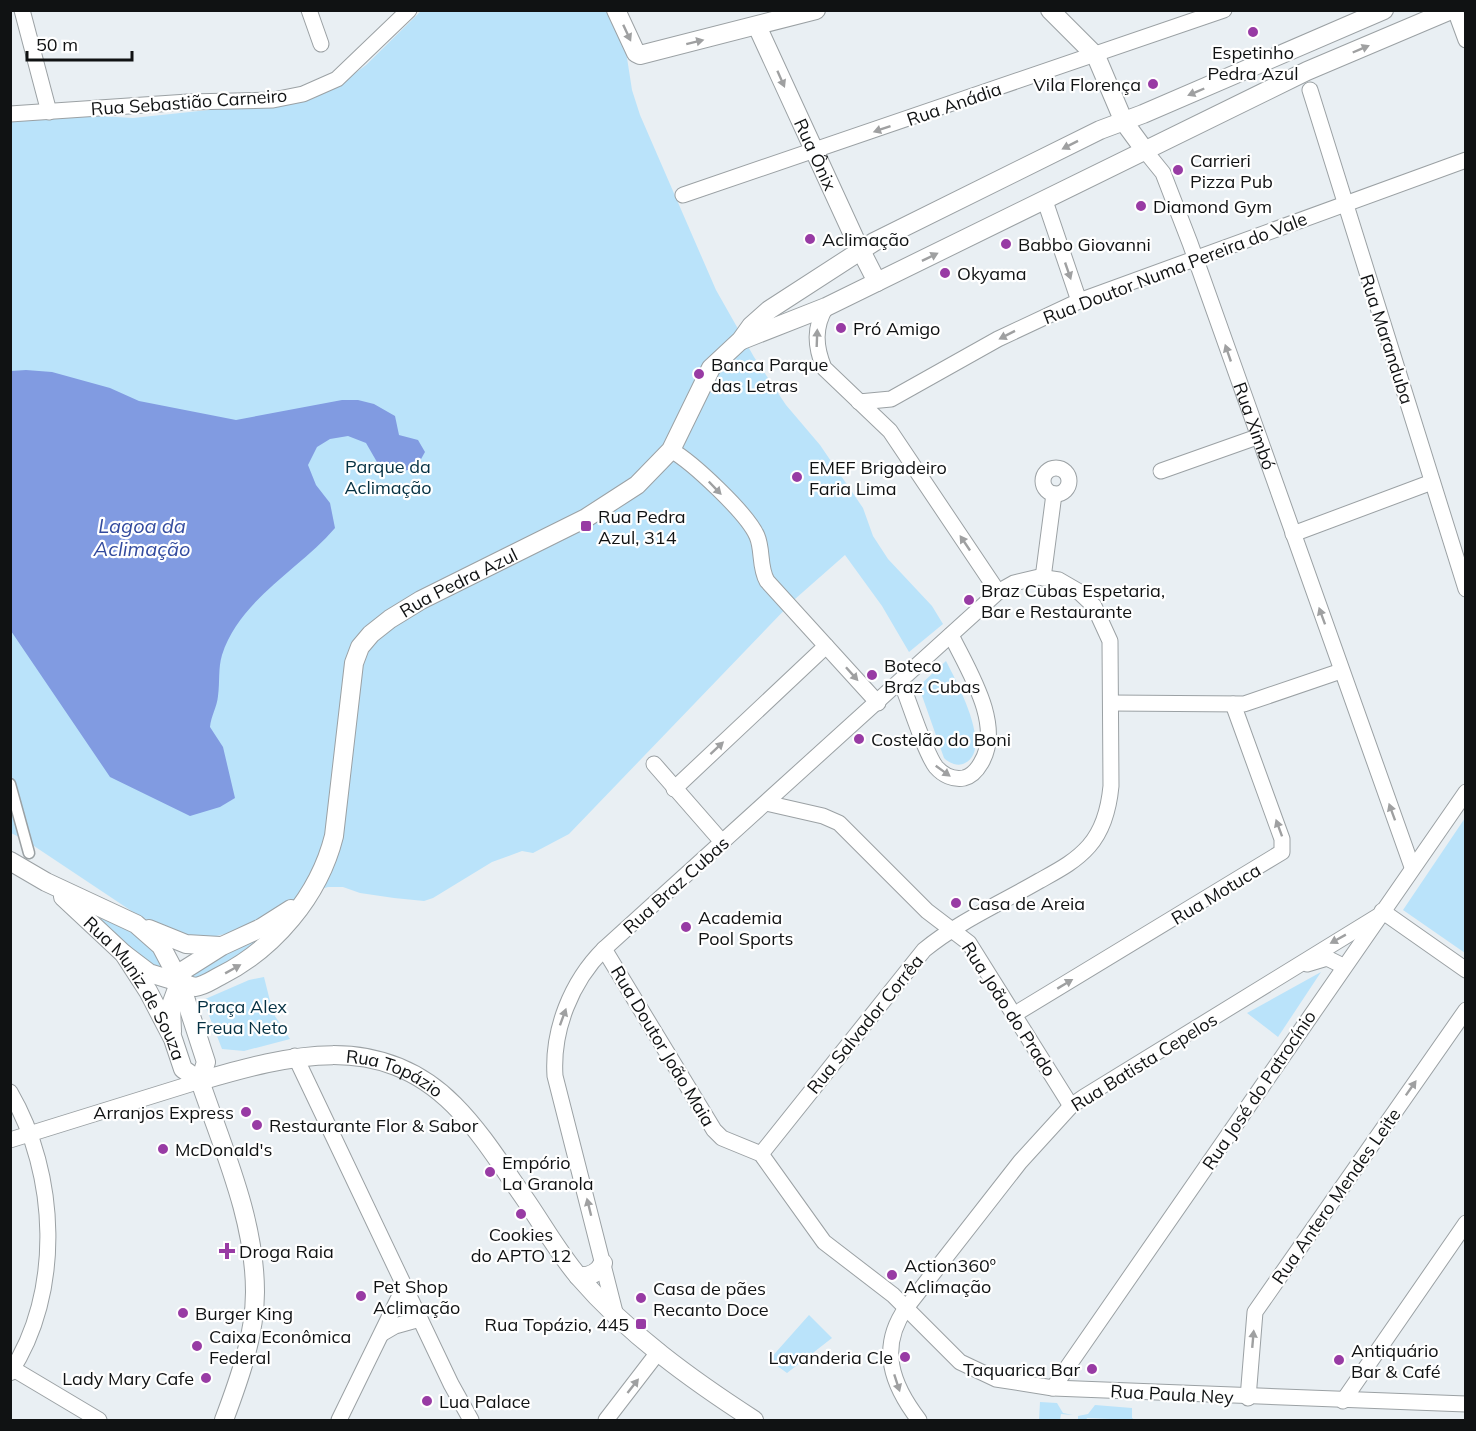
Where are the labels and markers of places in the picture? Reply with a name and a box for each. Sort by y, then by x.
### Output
marker: Espetinho Pedra Azul [1246,25,1260,39]
place label: Espetinho Pedra Azul [1207,41,1299,85]
place label: Vila Florença [1033,73,1141,96]
marker: Vila Florença [1146,77,1160,91]
place label: Carrieri Pizza Pub [1190,149,1273,193]
marker: Carrieri Pizza Pub [1171,163,1185,177]
place label: Diamond Gym [1153,195,1272,218]
marker: Diamond Gym [1134,199,1148,213]
place label: Aclimação [822,228,909,251]
marker: Aclimação [803,232,817,246]
place label: Babbo Giovanni [1018,233,1151,256]
marker: Babbo Giovanni [999,237,1013,251]
place label: Okyama [957,262,1027,285]
marker: Okyama [938,266,952,280]
place label: Pró Amigo [853,317,940,340]
marker: Pró Amigo [834,321,848,335]
place label: Banca Parque das Letras [711,353,828,397]
marker: Banca Parque das Letras [692,367,706,381]
place label: EMEF Brigadeiro Faria Lima [809,456,947,500]
marker: EMEF Brigadeiro Faria Lima [790,470,804,484]
place label: Rua Pedra Azul, 314 [598,505,686,549]
marker: Rua Pedra Azul, 314 [579,519,593,533]
place label: Braz Cubas Espetaria, Bar e Restaurante [981,579,1165,623]
marker: Braz Cubas Espetaria, Bar e Restaurante [962,593,976,607]
place label: Boteco Braz Cubas [884,654,981,698]
marker: Boteco Braz Cubas [865,668,879,682]
place label: Costelão do Boni [871,728,1011,751]
marker: Costelão do Boni [852,732,866,746]
place label: Casa de Areia [968,892,1085,915]
marker: Casa de Areia [949,896,963,910]
place label: Academia Pool Sports [698,906,793,950]
marker: Academia Pool Sports [679,920,693,934]
place label: Arranjos Express [93,1101,234,1124]
marker: Arranjos Express [239,1105,253,1119]
place label: Restaurante Flor & Sabor [269,1114,479,1137]
marker: Restaurante Flor & Sabor [250,1118,264,1132]
place label: McDonald's [175,1138,272,1161]
marker: McDonald's [156,1142,170,1156]
place label: Empório La Granola [502,1151,594,1195]
marker: Empório La Granola [483,1165,497,1179]
marker: Cookies do APTO 12 [514,1207,528,1221]
place label: Cookies do APTO 12 [471,1223,571,1267]
place label: Droga Raia [239,1240,334,1263]
marker: Droga Raia [220,1244,234,1258]
place label: Action360º Aclimação [904,1254,996,1298]
marker: Action360º Aclimação [885,1268,899,1282]
place label: Pet Shop Aclimação [373,1275,460,1319]
place label: Casa de pães Recanto Doce [653,1277,769,1321]
marker: Pet Shop Aclimação [354,1289,368,1303]
marker: Casa de pães Recanto Doce [634,1291,648,1305]
place label: Burger King [195,1302,293,1325]
marker: Burger King [176,1306,190,1320]
place label: Rua Topázio, 445 [485,1313,629,1336]
marker: Rua Topázio, 445 [634,1317,648,1331]
place label: Caixa Econômica Federal [209,1325,351,1369]
marker: Caixa Econômica Federal [190,1339,204,1353]
place label: Antiquário Bar & Café [1351,1339,1441,1383]
place label: Lavanderia Cle [768,1346,893,1369]
marker: Lavanderia Cle [898,1350,912,1364]
marker: Antiquário Bar & Café [1332,1353,1346,1367]
place label: Taquarica Bar [963,1358,1080,1381]
marker: Taquarica Bar [1085,1362,1099,1376]
place label: Lady Mary Cafe [62,1367,194,1390]
marker: Lady Mary Cafe [199,1371,213,1385]
place label: Lua Palace [439,1390,530,1413]
marker: Lua Palace [420,1394,434,1408]

